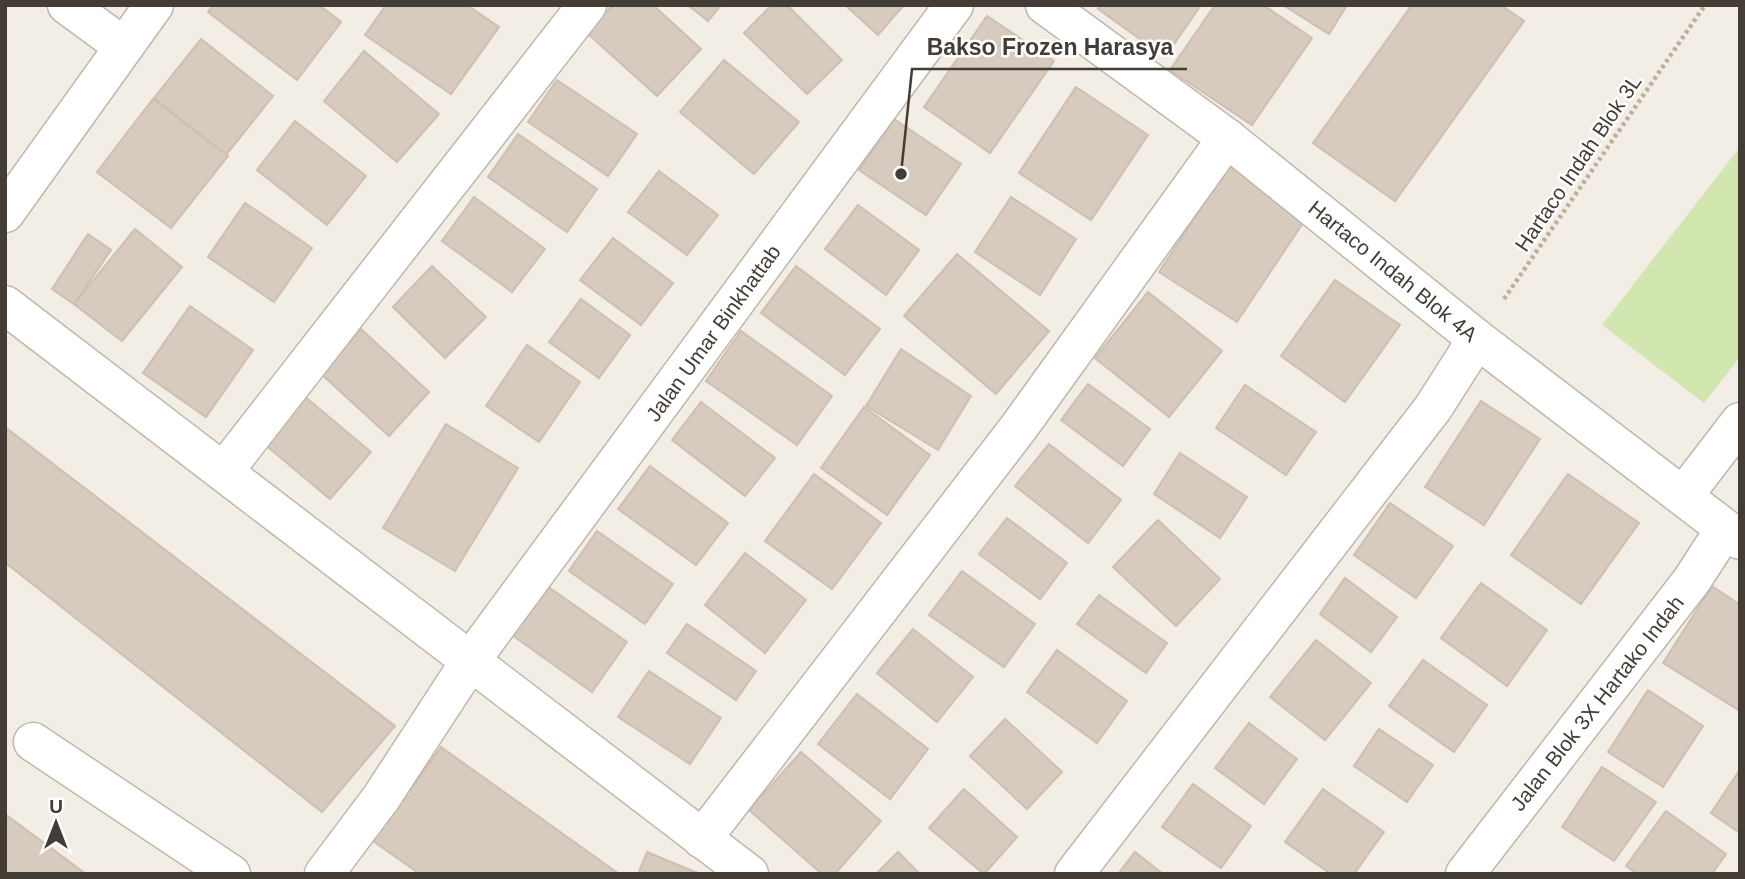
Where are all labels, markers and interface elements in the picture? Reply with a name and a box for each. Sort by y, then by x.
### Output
callout: Bakso Frozen Harasya [912,25,1187,69]
text: Bakso Frozen Harasya [927,34,1174,60]
street label: Hartaco Indah Blok 3L [1510,70,1646,256]
street label: Hartaco Indah Blok 4A [1304,196,1482,346]
street label: Jalan Umar Binkhattab [641,240,785,426]
street label: Jalan Blok 3X Hartako Indah [1506,591,1688,815]
north arrow [21,788,91,858]
text: U [49,796,63,817]

